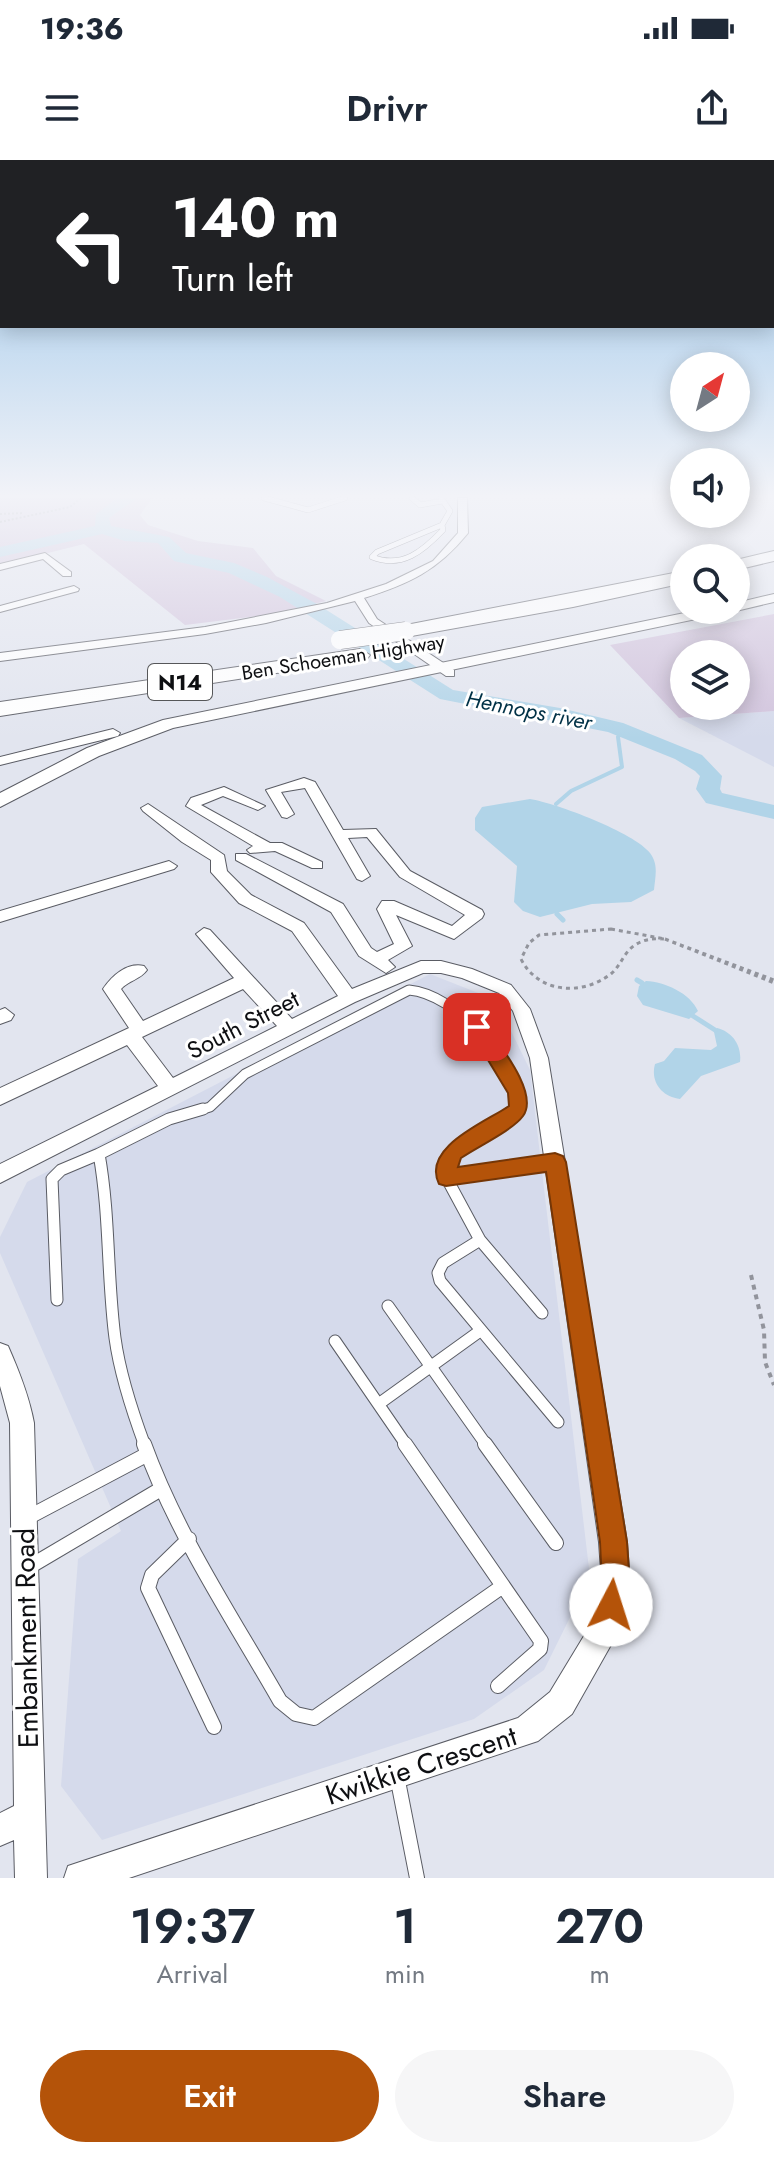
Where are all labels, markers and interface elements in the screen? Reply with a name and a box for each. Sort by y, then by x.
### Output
text: 19:36 [40,7,124,50]
text: Drivr [346,82,428,134]
icon: menu [40,86,84,130]
icon: share [690,86,734,130]
text: 140 m [172,177,339,258]
icon: left [40,192,144,296]
text: Turn left [172,252,293,304]
north arrow [670,352,750,432]
map controls [670,352,750,720]
button: sound [670,448,750,528]
button: search [670,544,750,624]
street label: Ben Schoeman Highway [240,627,447,688]
button: layers [670,640,750,720]
road number: N14 [148,664,212,700]
water label: Hennops river [463,682,597,738]
street label: South Street [181,981,305,1068]
pin [443,993,511,1061]
icon: arrive [455,1005,499,1049]
street label: Embankment Road [4,1528,49,1748]
position arrow [569,1563,653,1647]
street label: Kwikkie Crescent [320,1715,522,1816]
text: 19:37 [130,1892,255,1961]
text: 1 [393,1892,417,1961]
text: 270 [555,1892,644,1961]
text: Arrival [157,1955,228,1993]
text: min [385,1955,425,1993]
text: m [590,1955,610,1993]
button: Exit [40,2050,379,2142]
button: Share [395,2050,734,2142]

